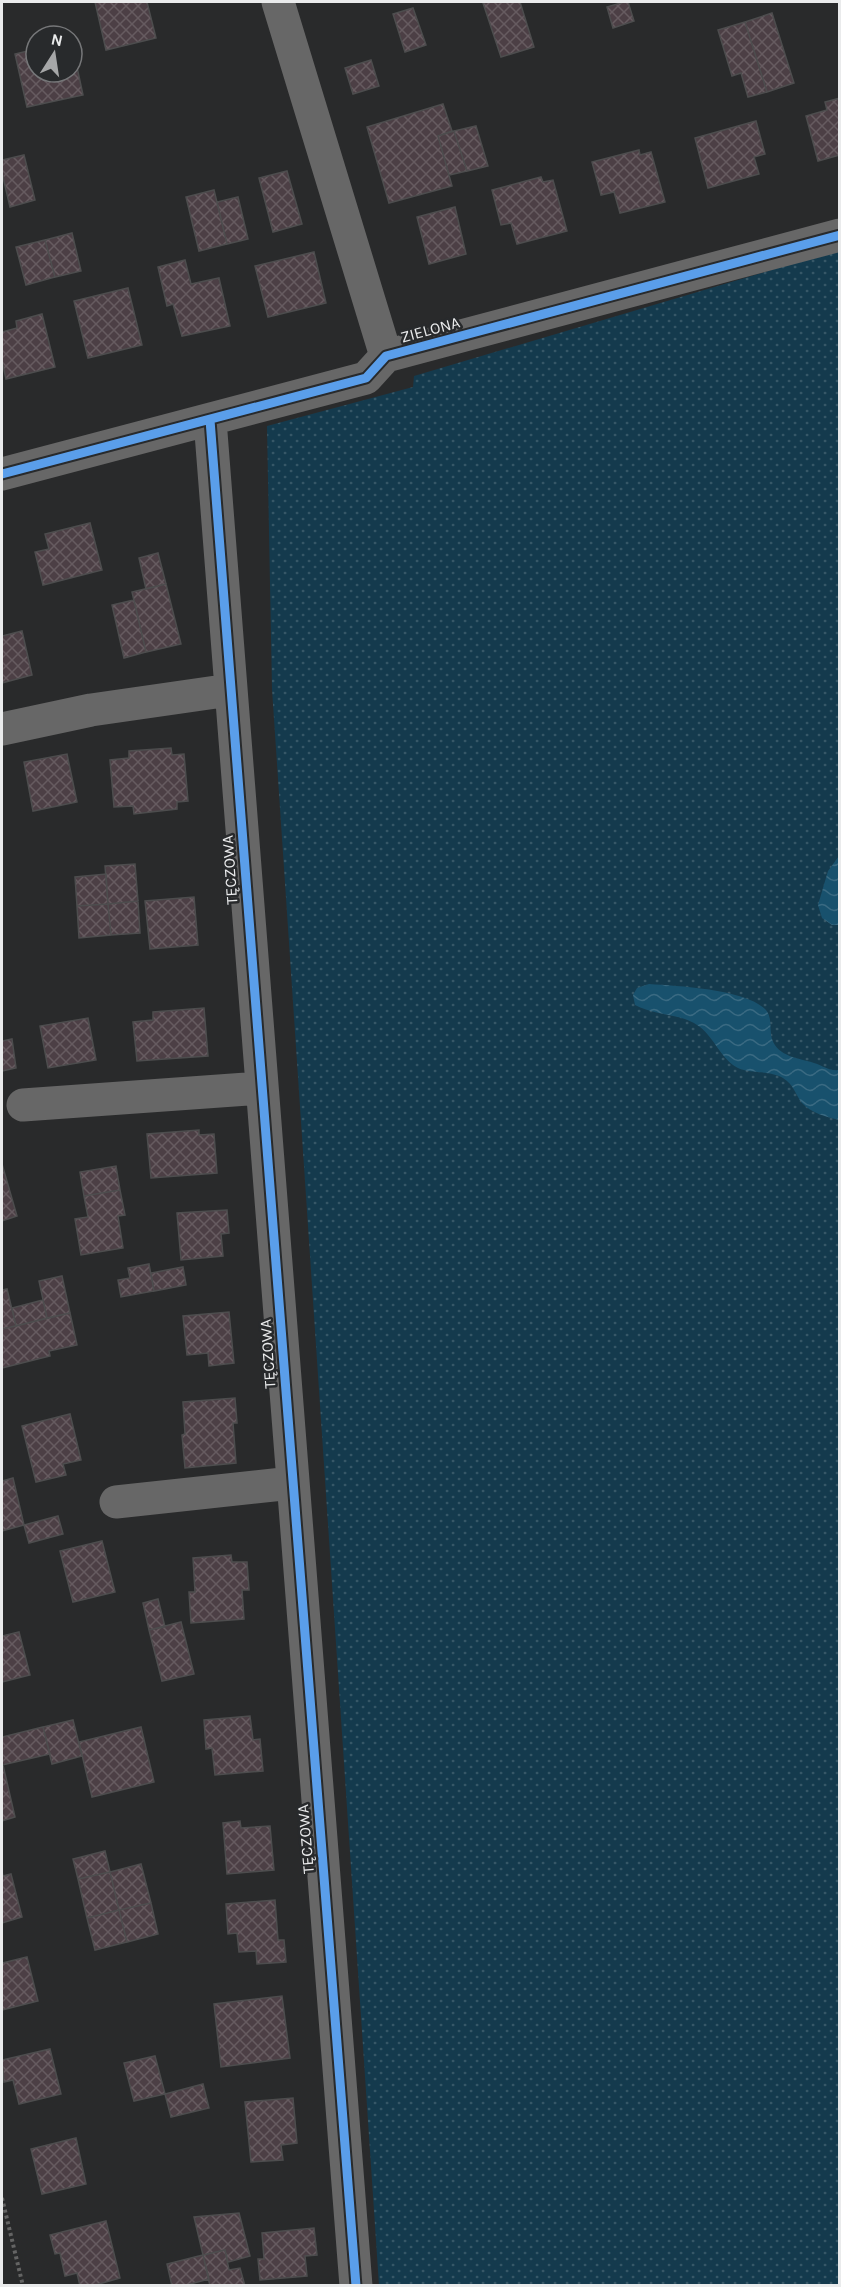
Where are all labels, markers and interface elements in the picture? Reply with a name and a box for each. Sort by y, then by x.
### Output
north arrow [24,24,84,84]
text: N [49,29,65,50]
street label: ZIELONA [398,312,462,347]
street label: TĘCZOWA [218,835,241,905]
street label: TĘCZOWA [256,1319,279,1389]
street label: TĘCZOWA [293,1803,318,1874]

